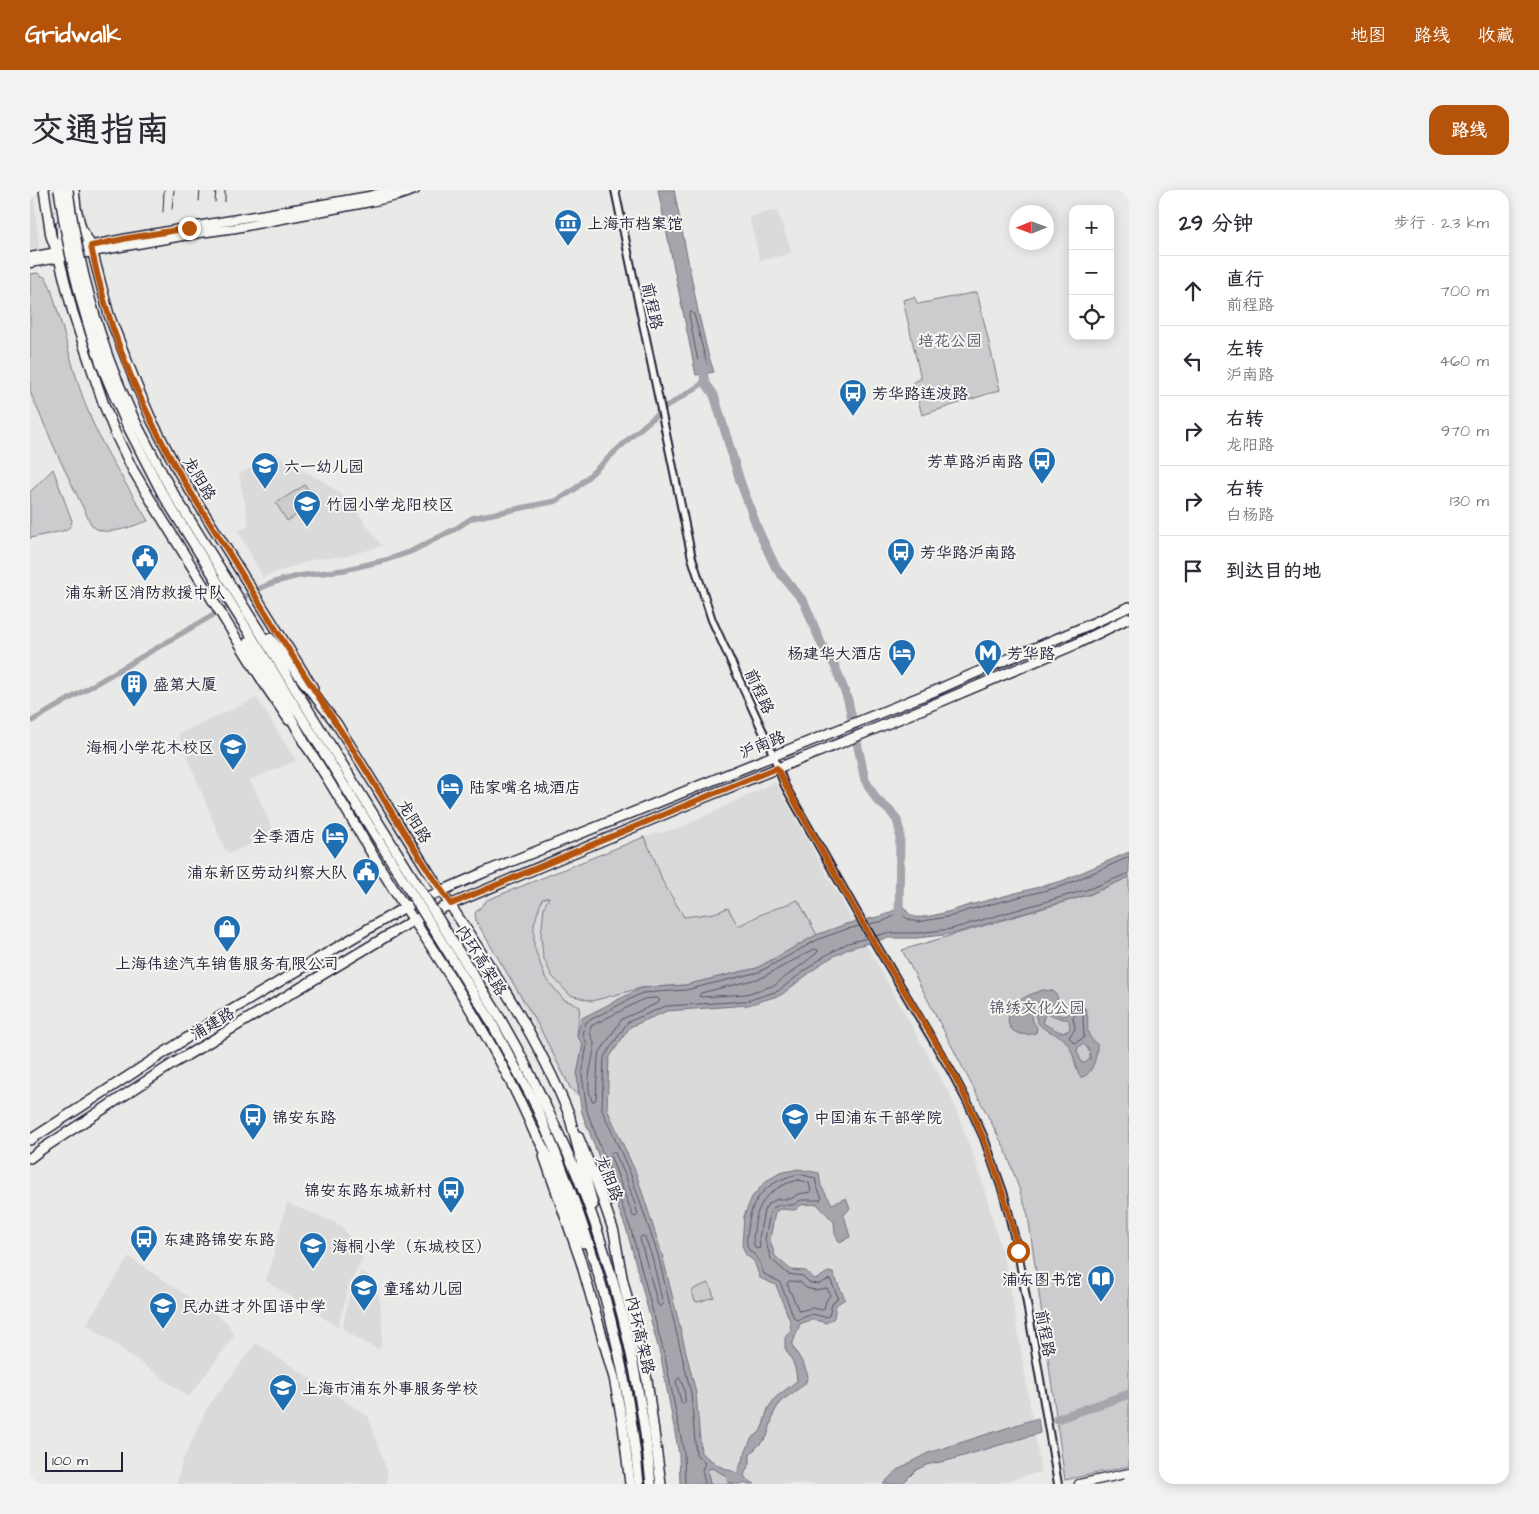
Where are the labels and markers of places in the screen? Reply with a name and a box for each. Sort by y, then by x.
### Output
museum icon: 上海市档案馆 [553,208,583,247]
place label: 上海市档案馆 [587,213,683,235]
bus stop icon: 芳华路连波路 [838,378,868,417]
place label: 芳华路连波路 [872,383,968,405]
bus stop icon: 芳草路沪南路 [1027,446,1057,485]
school or university icon: 六一幼儿园 [250,451,280,490]
place label: 芳草路沪南路 [927,451,1023,473]
place label: 六一幼儿园 [284,456,364,478]
school or university icon: 竹园小学龙阳校区 [292,489,322,528]
place label: 竹园小学龙阳校区 [326,494,454,516]
bus stop icon: 芳华路沪南路 [886,537,916,576]
place label: 芳华路沪南路 [920,542,1016,564]
public building icon: 浦东新区消防救援中队 [130,543,160,582]
place label: 浦东新区消防救援中队 [65,582,225,604]
hotel icon: 杨建华大酒店 [887,638,917,677]
metro station icon: 芳华路 [973,638,1003,677]
place label: 杨建华大酒店 [787,643,883,665]
place label: 芳华路 [1007,643,1055,665]
building icon: 盛第大厦 [119,669,149,708]
place label: 盛第大厦 [153,674,217,696]
school or university icon: 海桐小学花木校区 [218,732,248,771]
place label: 海桐小学花木校区 [86,737,214,759]
hotel icon: 陆家嘴名城酒店 [435,772,465,811]
place label: 陆家嘴名城酒店 [469,777,581,799]
hotel icon: 全季酒店 [320,821,350,860]
place label: 全季酒店 [252,826,316,848]
public building icon: 浦东新区劳动纠察大队 [351,857,381,896]
place label: 浦东新区劳动纠察大队 [187,862,347,884]
shop icon: 上海伟途汽车销售服务有限公司 [212,914,242,953]
place label: 上海伟途汽车销售服务有限公司 [115,953,339,975]
bus stop icon: 锦安东路 [238,1102,268,1141]
school or university icon: 中国浦东干部学院 [780,1102,810,1141]
place label: 锦安东路 [272,1107,336,1129]
place label: 中国浦东干部学院 [814,1107,942,1129]
bus stop icon: 锦安东路东城新村 [436,1175,466,1214]
place label: 锦安东路东城新村 [304,1180,432,1202]
bus stop icon: 东建路锦安东路 [129,1224,159,1263]
place label: 东建路锦安东路 [163,1229,275,1251]
school or university icon: 海桐小学（东城校区） [298,1231,328,1270]
place label: 海桐小学（东城校区） [332,1236,492,1258]
library icon: 浦东图书馆 [1086,1264,1116,1303]
place label: 浦东图书馆 [1002,1269,1082,1291]
school or university icon: 童瑶幼儿园 [349,1273,379,1312]
place label: 童瑶幼儿园 [383,1278,463,1300]
school or university icon: 民办进才外国语中学 [148,1291,178,1330]
place label: 民办进才外国语中学 [182,1296,326,1318]
school or university icon: 上海市浦东外事服务学校 [268,1373,298,1412]
place label: 上海市浦东外事服务学校 [302,1378,478,1400]

